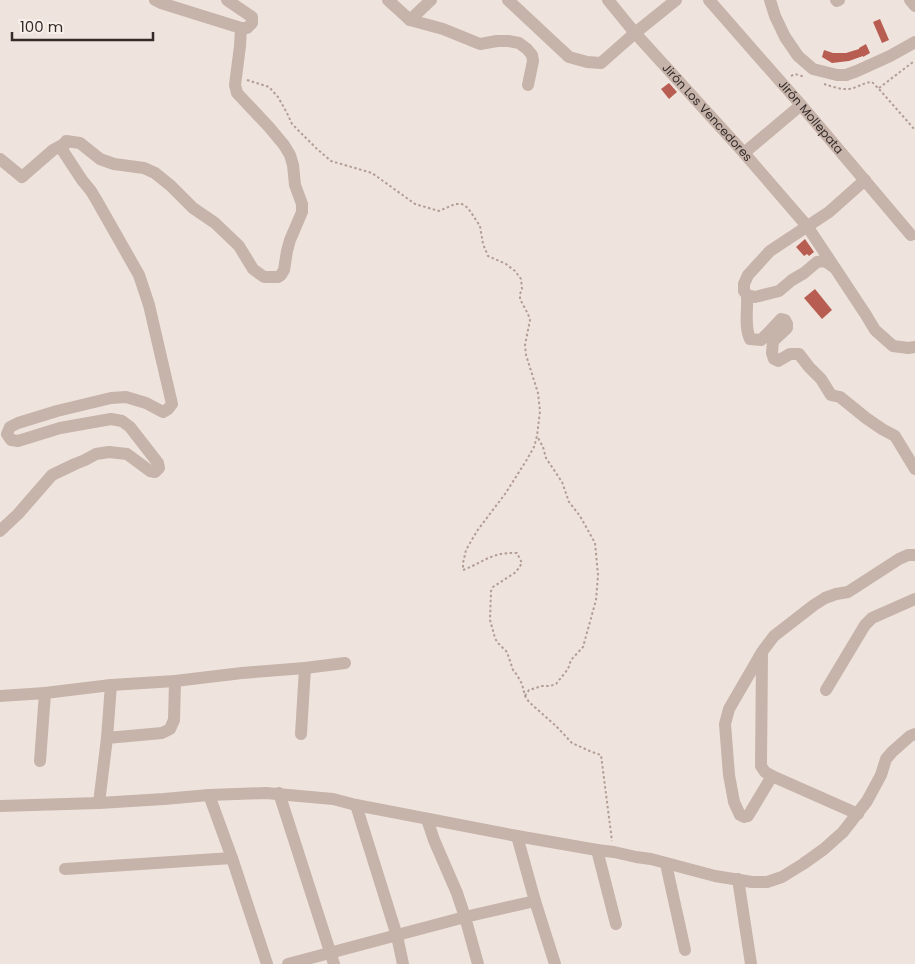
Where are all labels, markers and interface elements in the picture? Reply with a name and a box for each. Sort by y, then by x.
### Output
scale bar [12,10,154,42]
text: 100 m [20,16,63,37]
street label: Jirón Los Vencedores [659,59,756,165]
street label: Jirón Mollepata [775,76,848,157]

